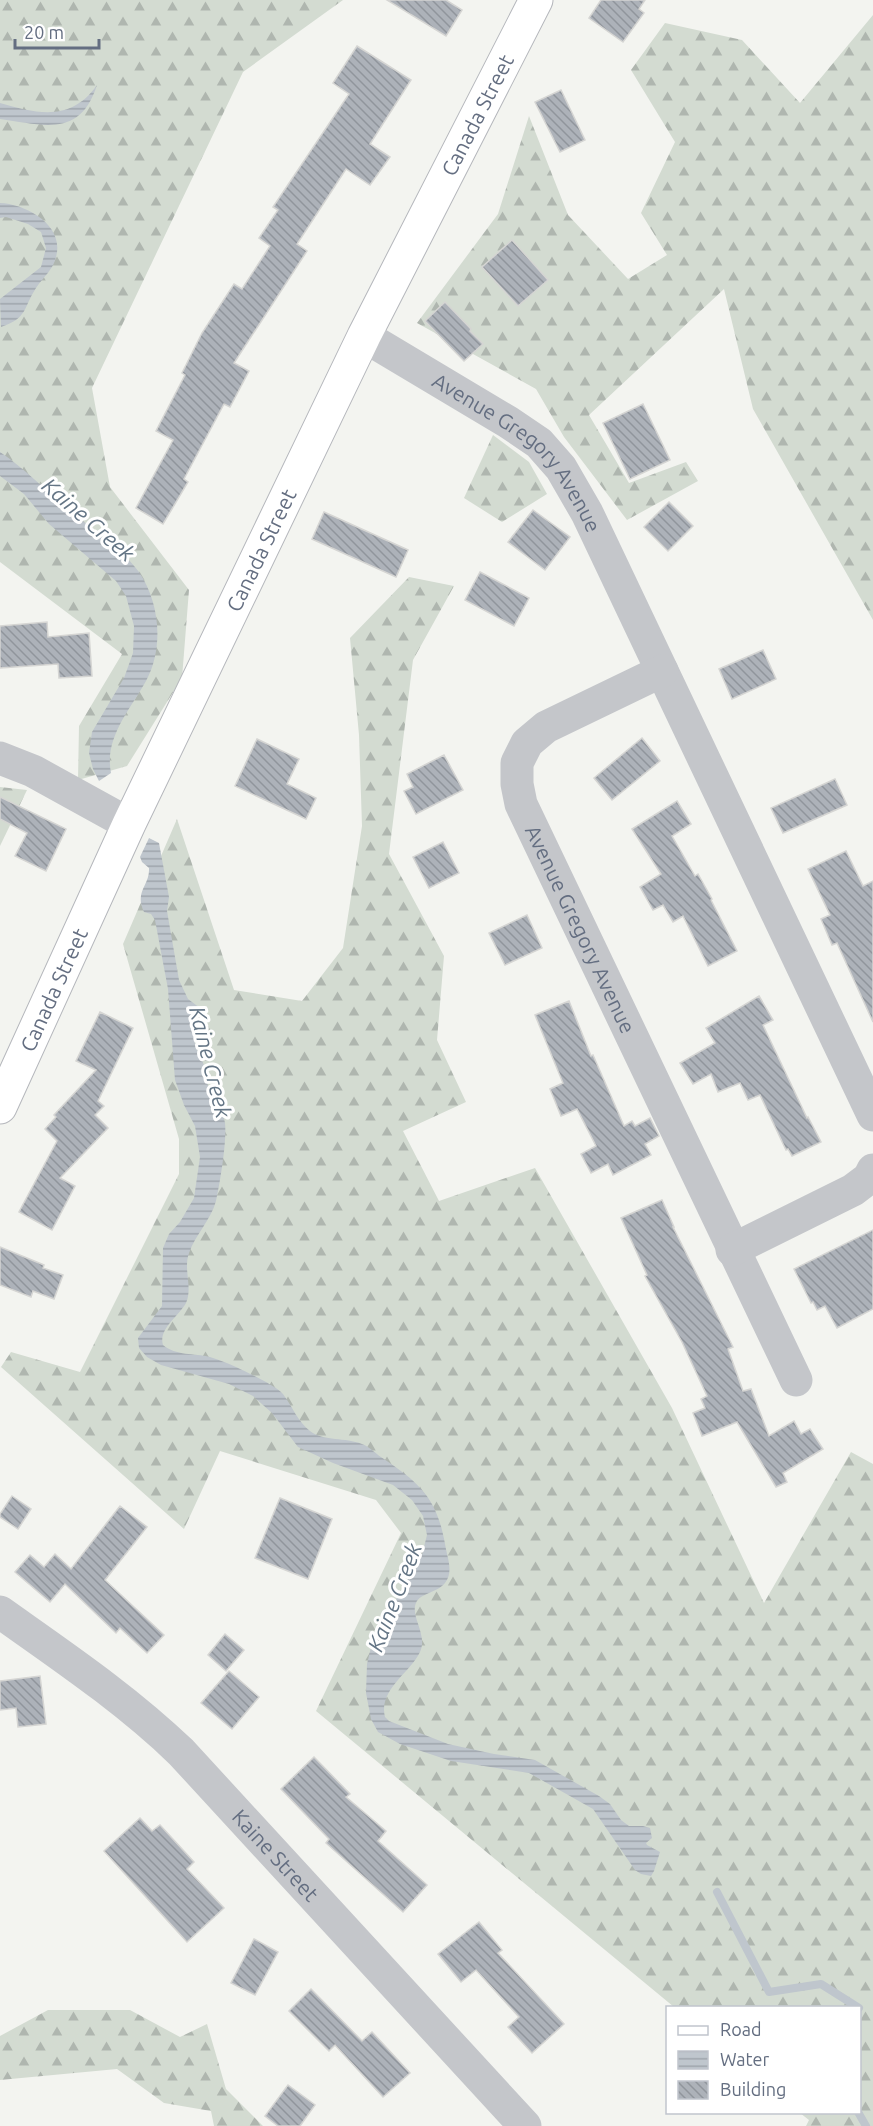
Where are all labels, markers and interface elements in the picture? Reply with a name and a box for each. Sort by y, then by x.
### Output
scale bar [15,12,99,50]
text: 20 m [24,22,64,42]
street label: Canada Street [436,50,518,180]
street label: Avenue Gregory Avenue [428,368,606,536]
water label: Kaine Creek [38,472,141,566]
street label: Canada Street [221,485,301,615]
street label: Avenue Gregory Avenue [521,821,641,1037]
street label: Canada Street [15,924,92,1055]
water label: Kaine Creek [185,1004,237,1121]
water label: Kaine Creek [362,1539,426,1655]
street label: Kaine Street [228,1804,324,1906]
legend [666,2006,861,2114]
text: Road [720,2019,762,2039]
text: Water [720,2049,770,2069]
text: Building [720,2079,786,2099]

